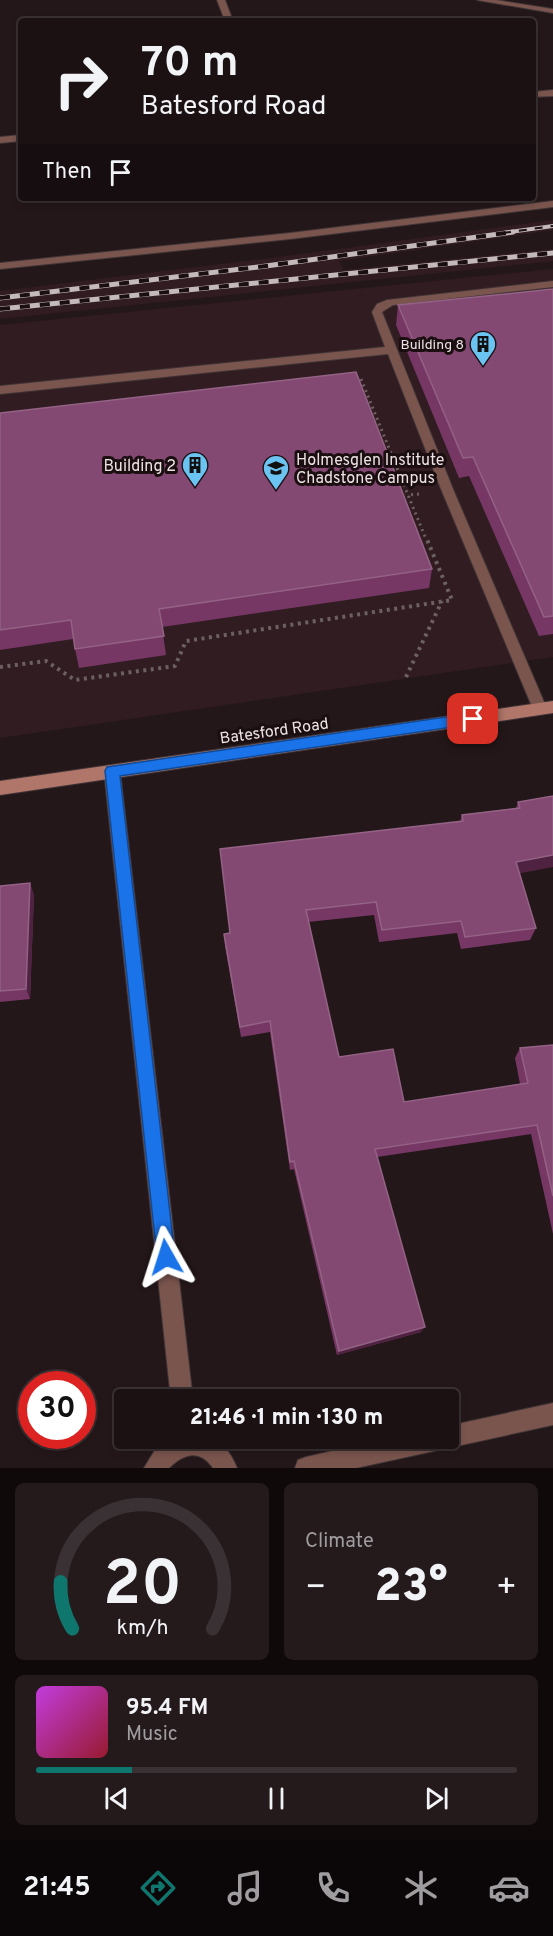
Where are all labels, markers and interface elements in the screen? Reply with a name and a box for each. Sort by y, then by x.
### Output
text: 70 m [141,38,239,91]
icon: right [42,42,120,120]
text: Batesford Road [141,90,326,124]
icon: arrive [104,156,137,189]
text: Then [42,159,92,186]
building icon: Building 8 [468,329,498,367]
place label: Building 8 [400,337,464,354]
building icon: Building 2 [180,450,210,488]
place label: Holmesglen Institute Chadstone Campus [296,451,444,489]
school or university icon: Holmesglen Institute Chadstone Campus [261,453,291,491]
place label: Building 2 [103,457,176,477]
pin [447,693,498,744]
icon: arrive [456,702,489,735]
street label: Batesford Road [218,714,330,750]
position arrow [134,1225,198,1289]
speed limit sign: 30 [18,1371,96,1449]
text: 21:46 · 1 min · 130 m [190,1405,383,1432]
text: Climate [305,1529,374,1555]
text: 20 [102,1548,182,1627]
text: 23° [374,1560,448,1617]
text: − [305,1568,326,1610]
text: + [496,1568,517,1610]
text: km/h [116,1615,168,1642]
text: 95.4 FM [126,1695,208,1722]
text: Music [126,1722,178,1748]
icon: previous [100,1782,133,1815]
icon: pause [260,1782,293,1815]
icon: next [420,1782,453,1815]
icon: directions [137,1867,179,1909]
icon: music [224,1867,266,1909]
icon: phone [312,1867,354,1909]
icon: climate [400,1867,442,1909]
icon: car [488,1867,530,1909]
text: 21:45 [23,1871,91,1905]

